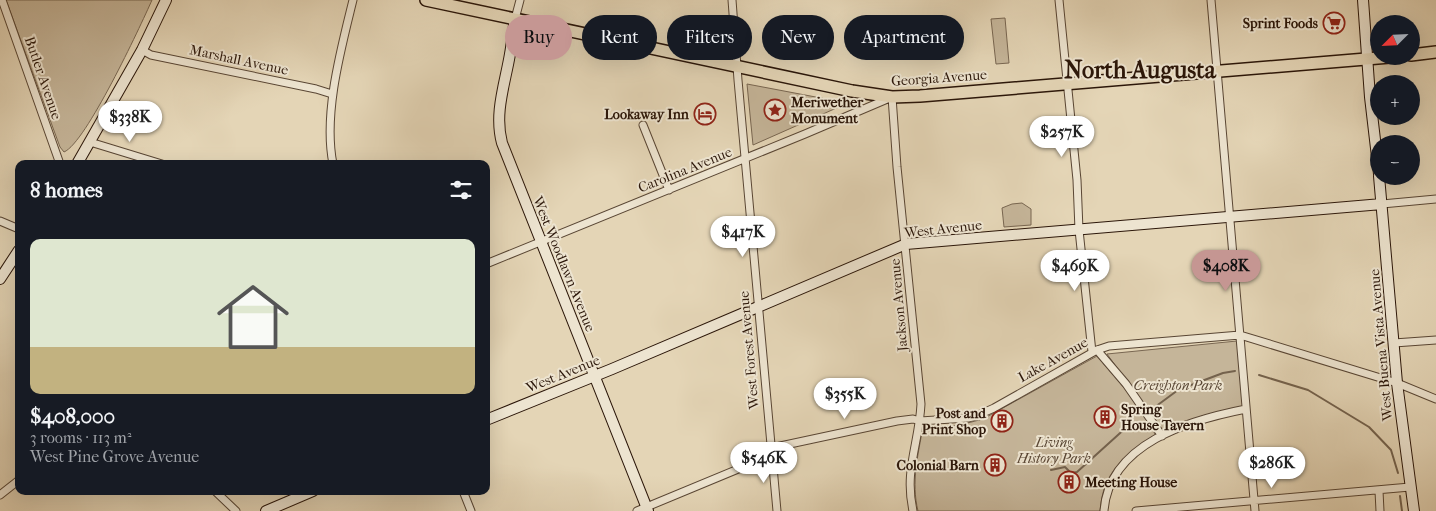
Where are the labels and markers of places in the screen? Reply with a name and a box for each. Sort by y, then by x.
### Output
supermarket icon: Sprint Foods [1322,11,1346,35]
place label: Sprint Foods [1243,15,1319,32]
place label: Meriwether Monument [790,94,864,127]
place icon: Meriwether Monument [763,98,787,122]
pin: $338K [95,100,165,143]
hotel icon: Lookaway Inn [693,102,717,126]
place label: Lookaway Inn [604,106,690,123]
pin: $257K [1027,116,1097,158]
pin: $417K [708,216,778,258]
pin: $469K [1040,250,1110,292]
pin: $408K [1191,250,1261,292]
pin: $355K [810,378,880,420]
place label: Spring House Tavern [1121,401,1205,434]
place label: Post and Print Shop [922,405,987,438]
building icon: Spring House Tavern [1093,405,1117,429]
building icon: Post and Print Shop [990,409,1014,433]
pin: $546K [729,442,799,484]
pin: $286K [1237,446,1307,489]
building icon: Colonial Barn [983,453,1007,477]
place label: Colonial Barn [897,457,980,474]
building icon: Meeting House [1057,470,1081,494]
place label: Meeting House [1084,474,1177,491]

